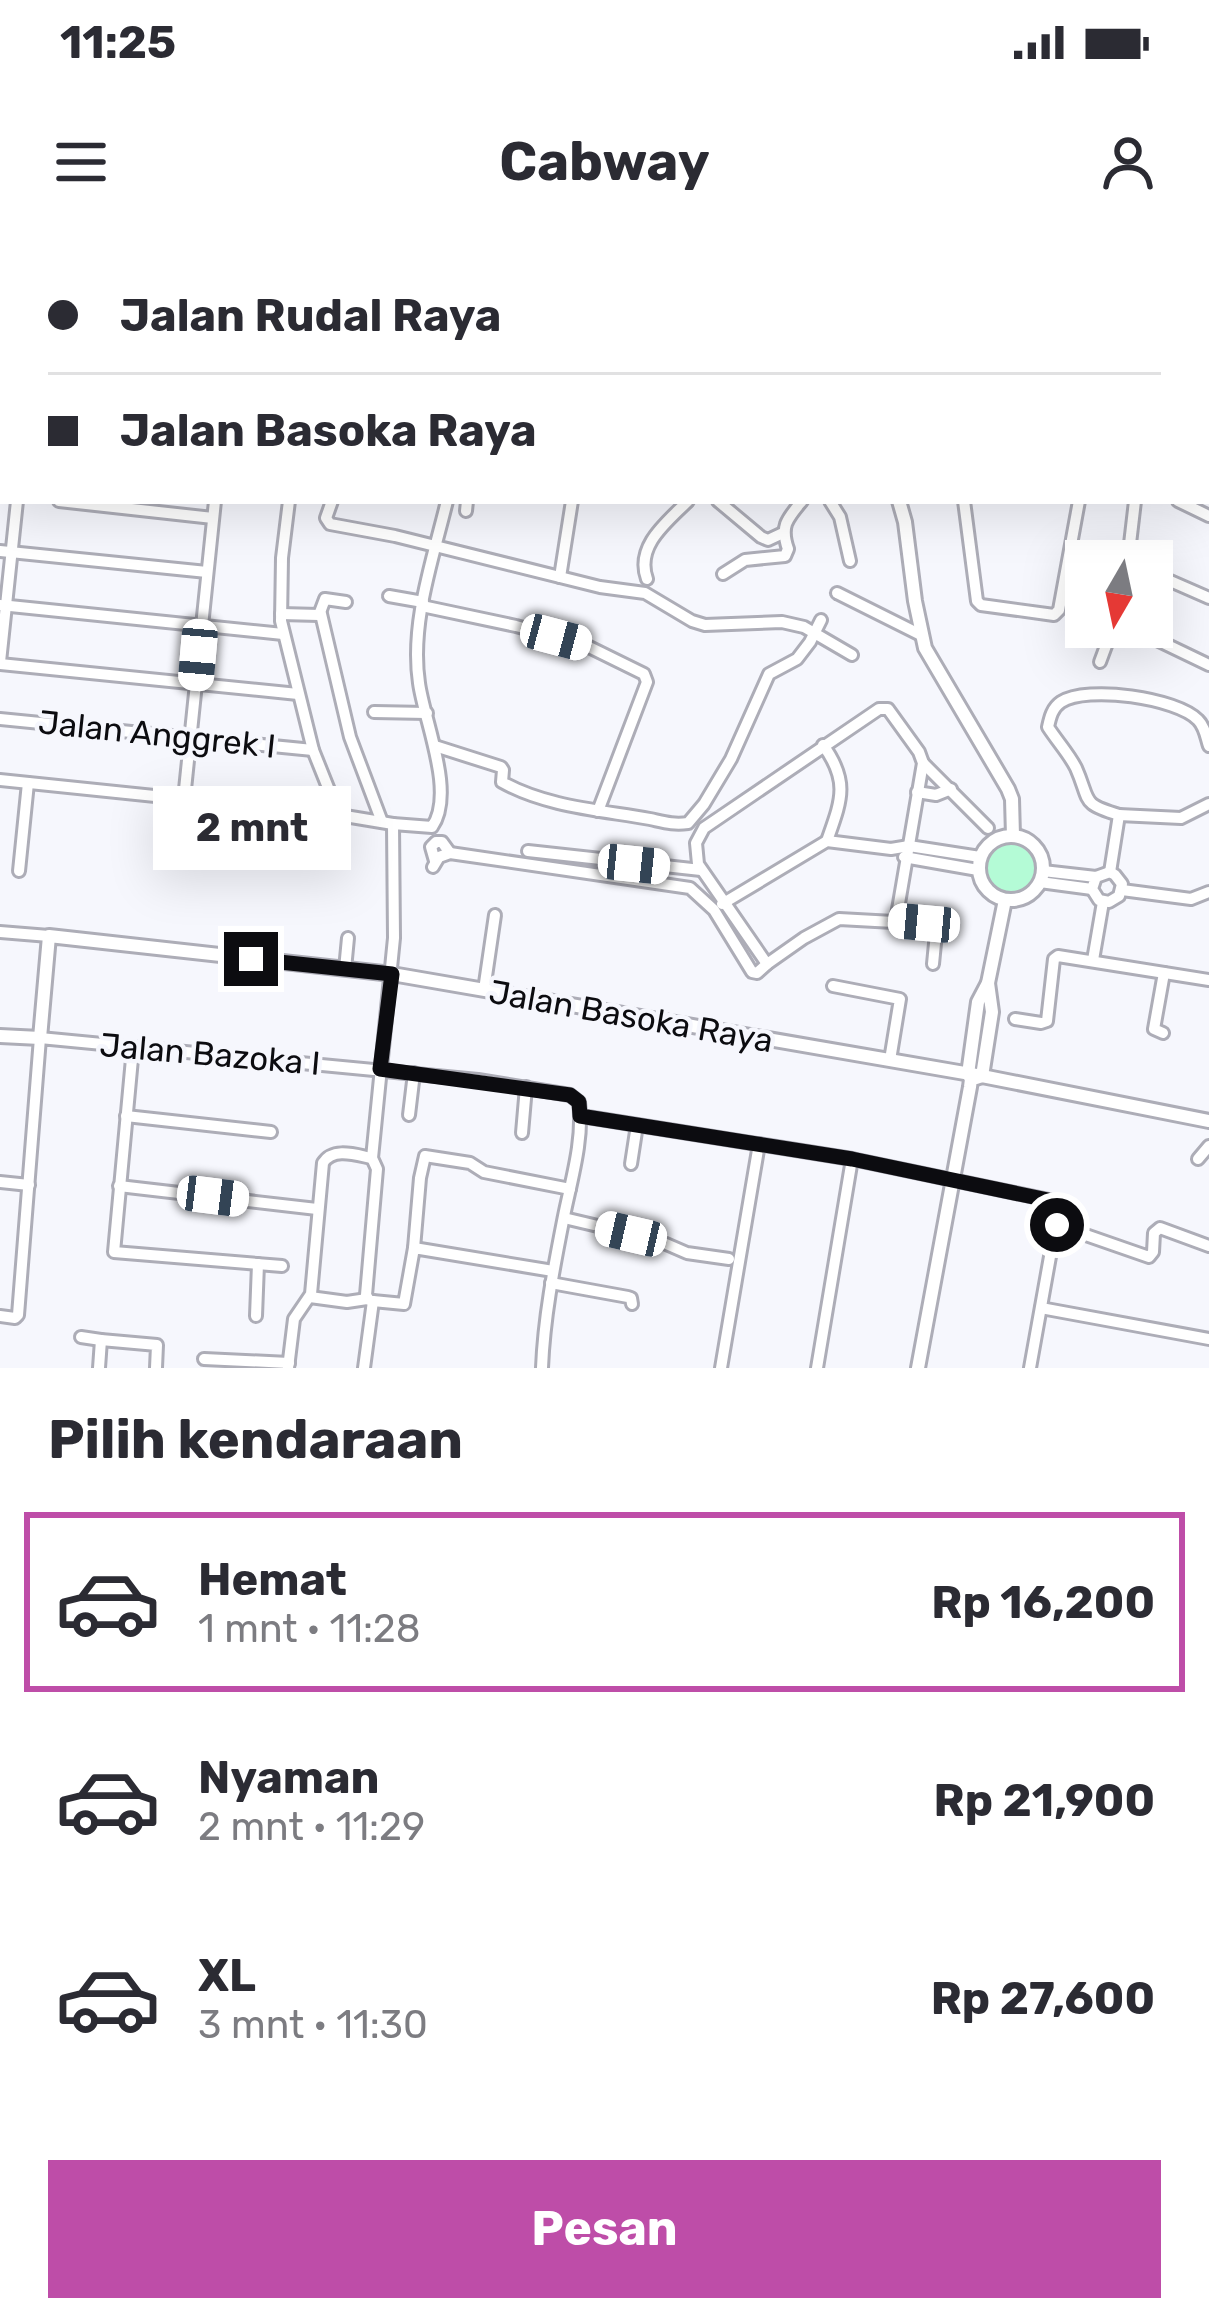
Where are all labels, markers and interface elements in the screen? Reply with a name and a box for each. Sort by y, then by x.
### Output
text: 11:25 [60,16,176,69]
icon: menu [48,129,114,195]
icon: person [1095,129,1161,195]
text: Cabway [499,130,710,194]
text: Jalan Rudal Raya [120,289,501,342]
text: Jalan Basoka Raya [120,404,536,457]
north arrow [1065,540,1173,648]
map controls [1065,540,1173,648]
car [517,610,595,664]
car [177,618,219,692]
street label: Jalan Anggrek I [36,702,278,766]
callout: 2 mnt [152,785,350,869]
text: 2 mnt [196,805,308,851]
car [596,842,672,886]
car [887,902,961,944]
route end [224,932,278,986]
street label: Jalan Basoka Raya [486,972,776,1060]
street label: Jalan Bazoka I [98,1025,322,1083]
car [175,1174,251,1218]
route start [1030,1198,1084,1252]
car [592,1208,670,1260]
text: Pilih kendaraan [48,1408,463,1472]
icon: car [54,1548,162,1656]
text: Hemat [198,1553,347,1606]
text: Rp 16,200 [931,1576,1155,1629]
text: 1 mnt · 11:28 [198,1606,421,1652]
icon: car [54,1746,162,1854]
text: Nyaman [198,1751,379,1804]
text: Rp 21,900 [934,1774,1155,1827]
text: 2 mnt · 11:29 [198,1804,425,1850]
icon: car [54,1944,162,2052]
text: XL [198,1949,256,2002]
text: Rp 27,600 [931,1972,1155,2025]
text: 3 mnt · 11:30 [198,2002,428,2048]
button: Pesan [48,2160,1161,2298]

